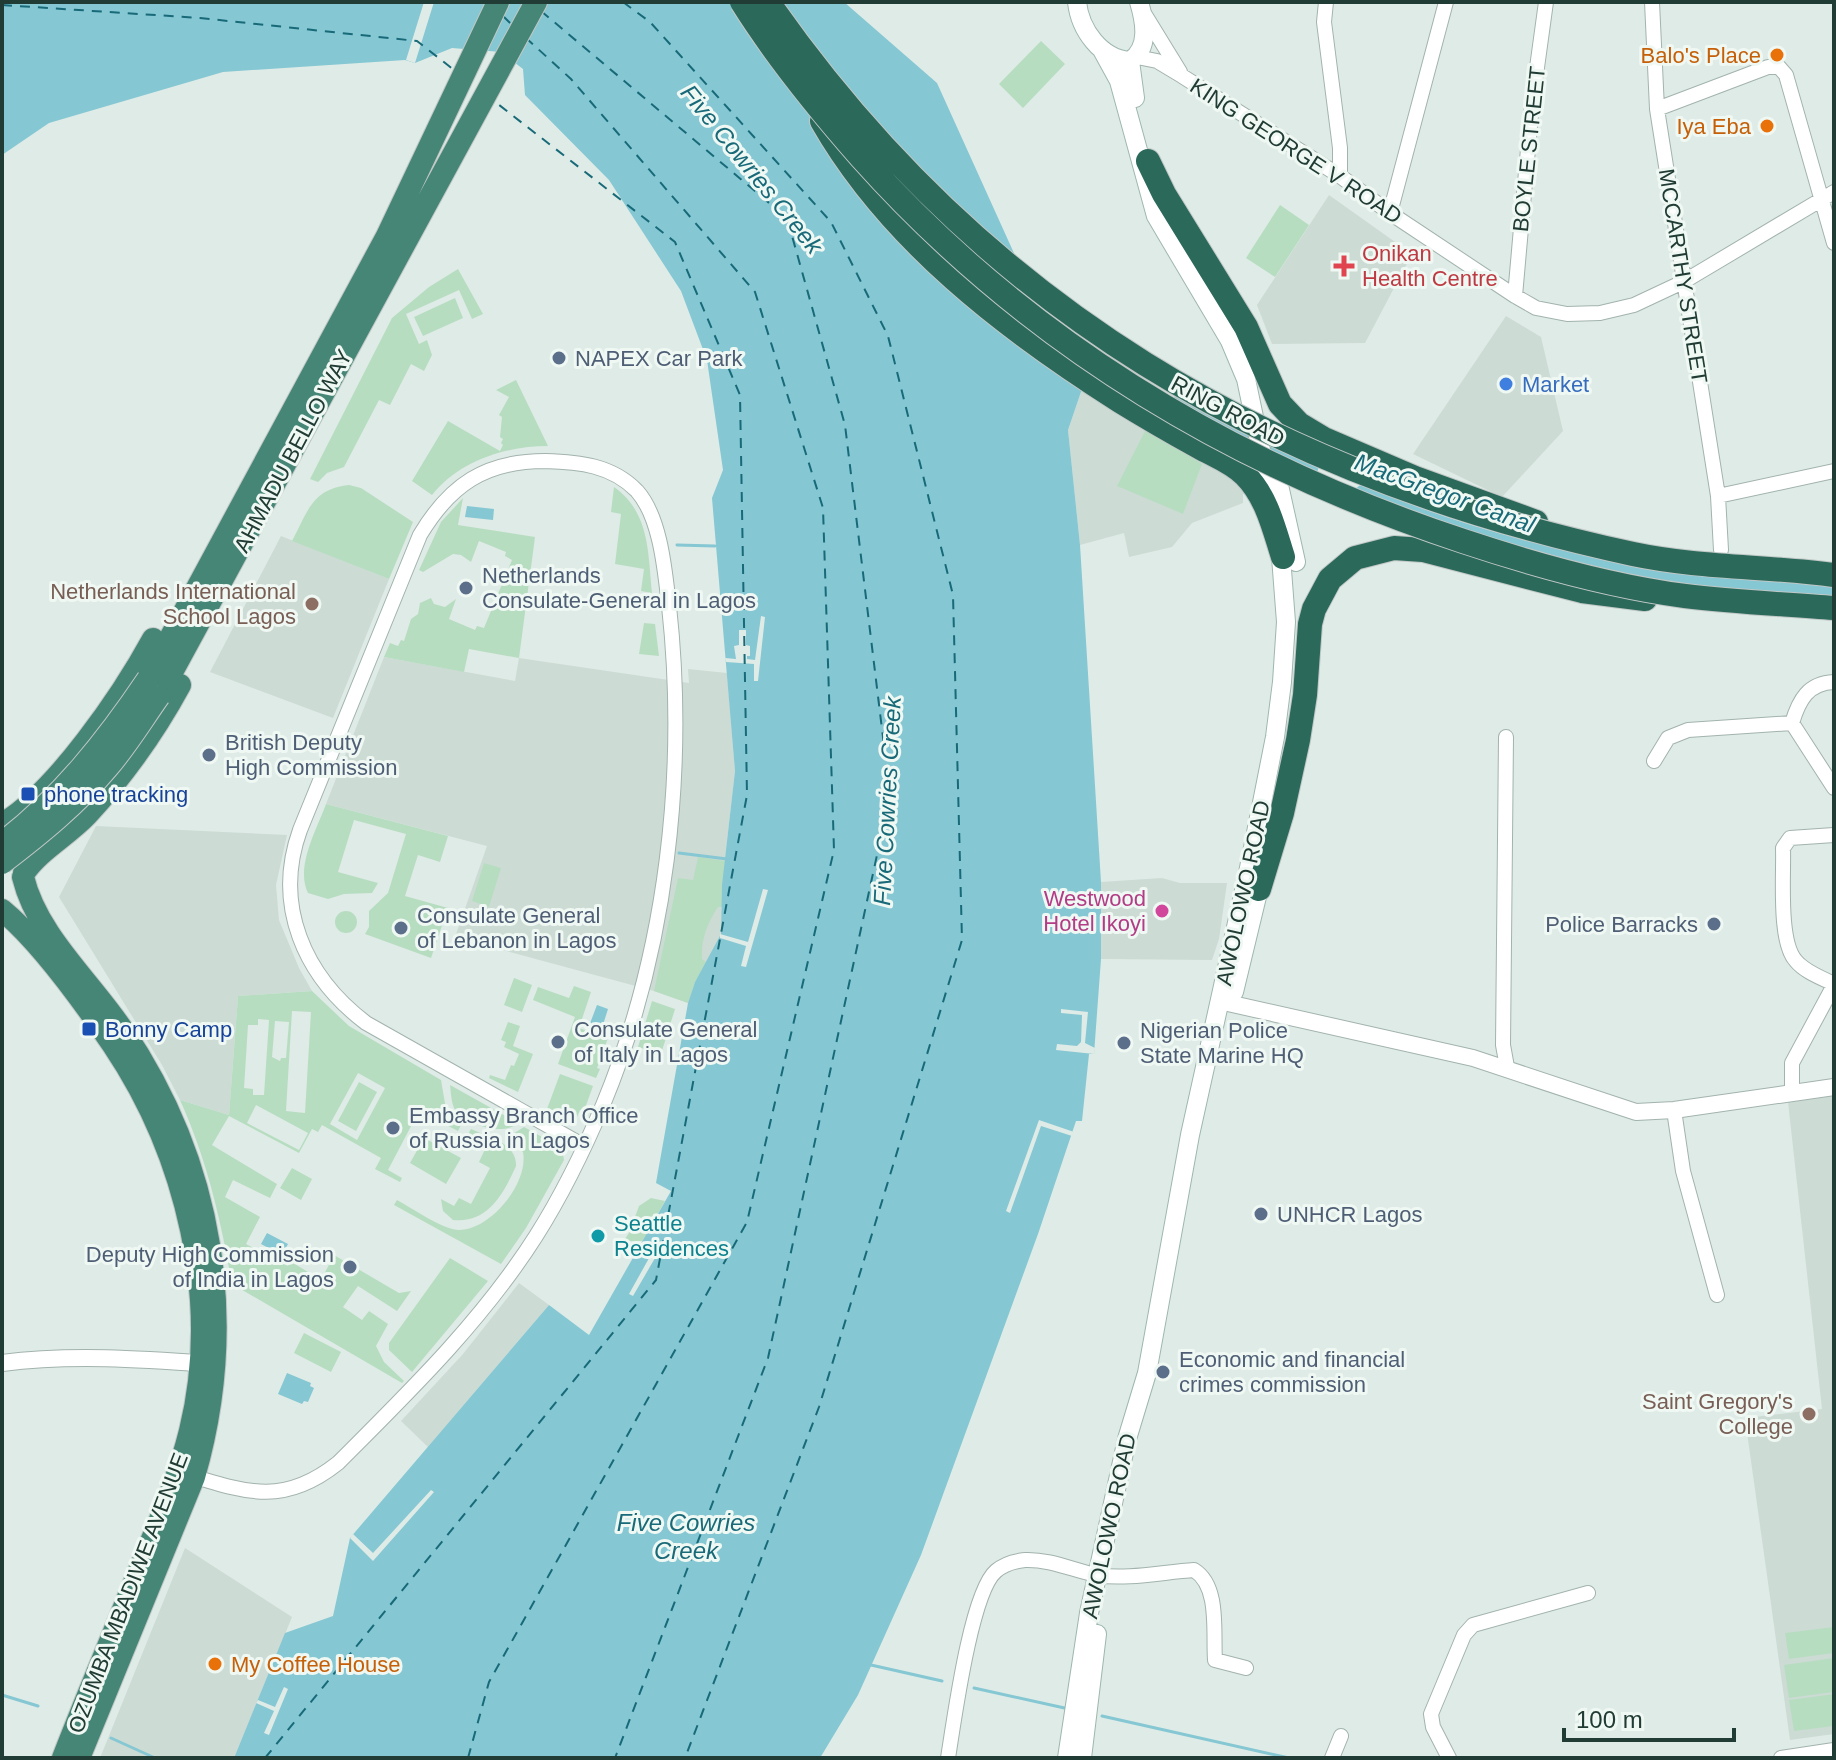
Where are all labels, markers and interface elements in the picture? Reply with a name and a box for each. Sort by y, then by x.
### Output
place label: Balo's Place [1641,43,1761,68]
marker: Balo's Place [1768,46,1786,64]
street label: BOYLE STREET [1508,65,1550,233]
street label: KING GEORGE V ROAD [1186,73,1406,229]
water label: Five Cowries Creek [676,79,830,260]
place label: Iya Eba [1676,114,1752,139]
marker: Iya Eba [1758,117,1776,135]
street label: MCCARTHY STREET [1654,167,1712,385]
place label: Onikan Health Centre [1362,241,1498,291]
marker: Onikan Health Centre [1333,255,1355,277]
street label: AHMADU BELLO WAY [229,345,357,557]
place label: NAPEX Car Park [575,346,743,371]
marker: NAPEX Car Park [550,349,568,367]
street label: RING ROAD [1167,371,1289,451]
place label: Market [1522,372,1589,397]
marker: Market [1497,375,1515,393]
water label: MacGregor Canal [1351,448,1539,538]
place label: Netherlands Consulate-General in Lagos [482,563,756,613]
place label: Netherlands International School Lagos [50,579,296,629]
marker: Netherlands Consulate-General in Lagos [457,579,475,597]
marker: Netherlands International School Lagos [303,595,321,613]
water label: Five Cowries Creek [868,694,906,906]
place label: British Deputy High Commission [225,730,397,780]
marker: British Deputy High Commission [200,746,218,764]
place label: phone tracking [44,782,188,807]
marker: phone tracking [19,785,37,803]
street label: AWOLOWO ROAD [1211,798,1275,988]
place label: Westwood Hotel Ikoyi [1043,886,1146,936]
marker: Westwood Hotel Ikoyi [1153,902,1171,920]
place label: Consulate General of Lebanon in Lagos [417,903,616,953]
place label: Police Barracks [1545,912,1698,937]
marker: Police Barracks [1705,915,1723,933]
marker: Consulate General of Lebanon in Lagos [392,919,410,937]
place label: Bonny Camp [105,1017,232,1042]
place label: Consulate General of Italy in Lagos [574,1017,757,1067]
place label: Nigerian Police State Marine HQ [1140,1018,1304,1068]
marker: Bonny Camp [80,1020,98,1038]
marker: Consulate General of Italy in Lagos [549,1033,567,1051]
marker: Nigerian Police State Marine HQ [1115,1034,1133,1052]
place label: Embassy Branch Office of Russia in Lagos [409,1103,638,1153]
marker: Embassy Branch Office of Russia in Lagos [384,1119,402,1137]
place label: UNHCR Lagos [1277,1202,1423,1227]
marker: UNHCR Lagos [1252,1205,1270,1223]
place label: Seattle Residences [614,1211,729,1261]
marker: Seattle Residences [589,1227,607,1245]
place label: Deputy High Commission of India in Lagos [86,1242,334,1292]
marker: Deputy High Commission of India in Lagos [341,1258,359,1276]
place label: Economic and financial crimes commission [1179,1347,1405,1397]
marker: Economic and financial crimes commission [1154,1363,1172,1381]
place label: Saint Gregory's College [1642,1389,1793,1439]
marker: Saint Gregory's College [1800,1405,1818,1423]
street label: AWOLOWO ROAD [1077,1431,1141,1621]
street label: OZUMBA MBADIWE AVENUE [63,1449,193,1737]
water label: Five Cowries Creek [617,1509,755,1564]
place label: My Coffee House [231,1652,401,1677]
marker: My Coffee House [206,1655,224,1673]
scale bar [1564,1692,1734,1742]
text: 100 m [1576,1706,1643,1733]

